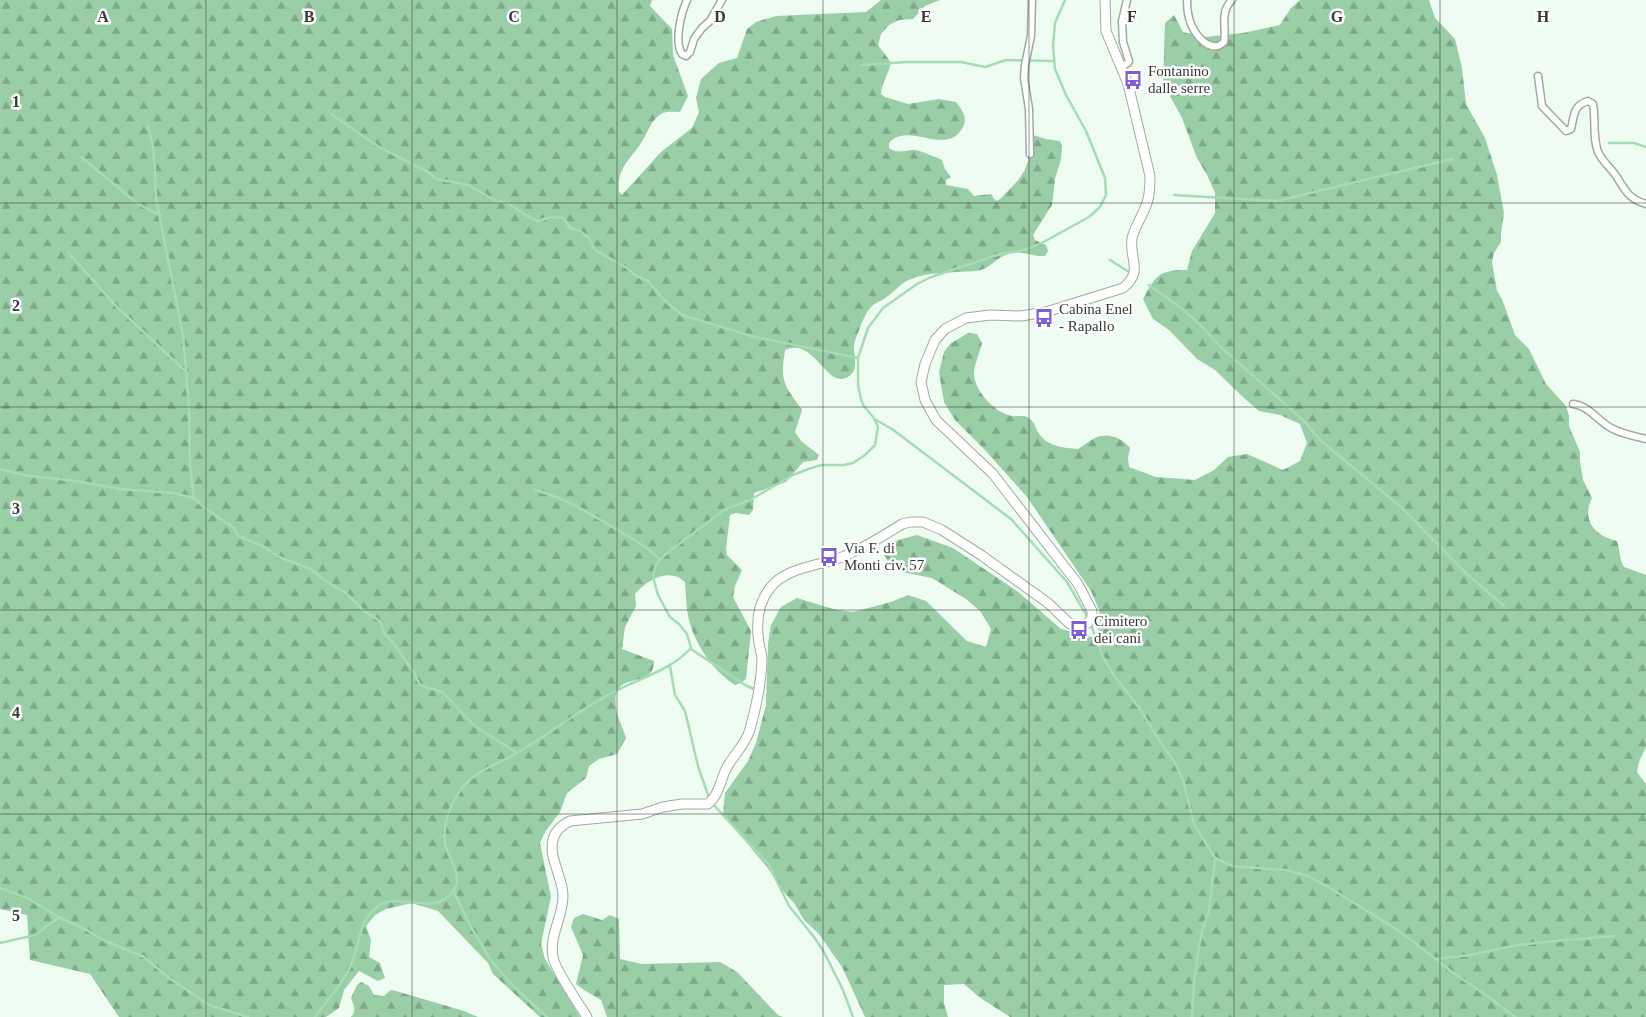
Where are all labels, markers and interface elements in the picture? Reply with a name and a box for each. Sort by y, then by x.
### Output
text: A [97,8,109,25]
text: B [304,8,315,25]
text: C [508,8,520,25]
text: D [714,8,726,25]
text: E [921,8,931,25]
text: F [1127,8,1137,25]
text: G [1331,8,1344,25]
text: H [1537,8,1550,25]
place label: Fontanino dalle serre [1148,63,1210,96]
bus stop icon: Fontanino dalle serre [1122,69,1144,91]
text: 1 [12,93,20,110]
text: 2 [12,297,20,314]
place label: Cabina Enel - Rapallo [1059,301,1133,334]
bus stop icon: Cabina Enel - Rapallo [1033,307,1055,329]
text: 3 [12,500,20,517]
place label: Via F. di Monti civ. 57 [844,540,925,573]
bus stop icon: Via F. di Monti civ. 57 [818,546,840,568]
place label: Cimitero dei cani [1094,613,1147,646]
bus stop icon: Cimitero dei cani [1068,619,1090,641]
text: 4 [12,704,20,721]
text: 5 [12,907,20,924]

